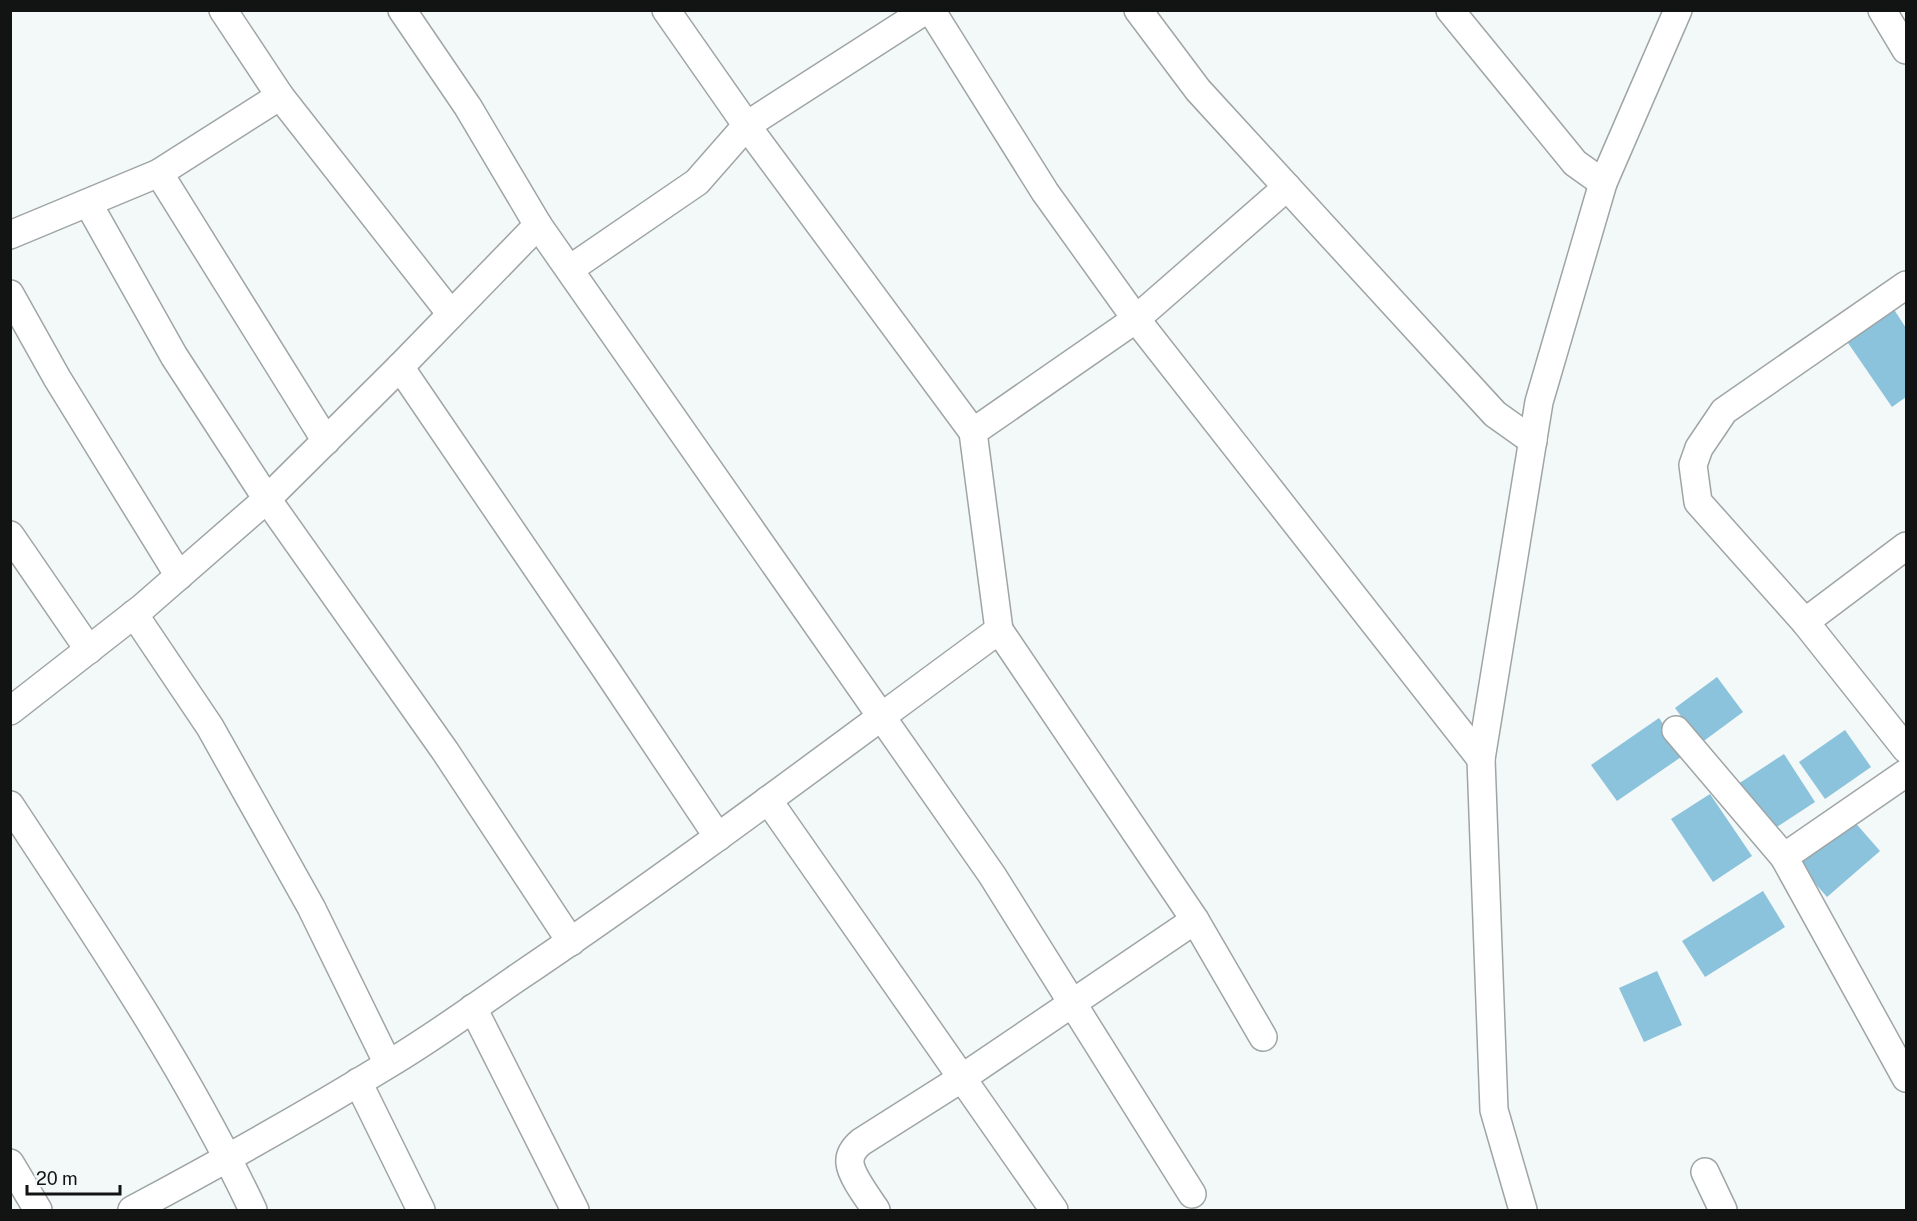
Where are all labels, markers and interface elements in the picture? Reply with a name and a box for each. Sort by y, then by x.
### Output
scale bar [27,1158,120,1196]
text: 20 m [36,1168,78,1189]

